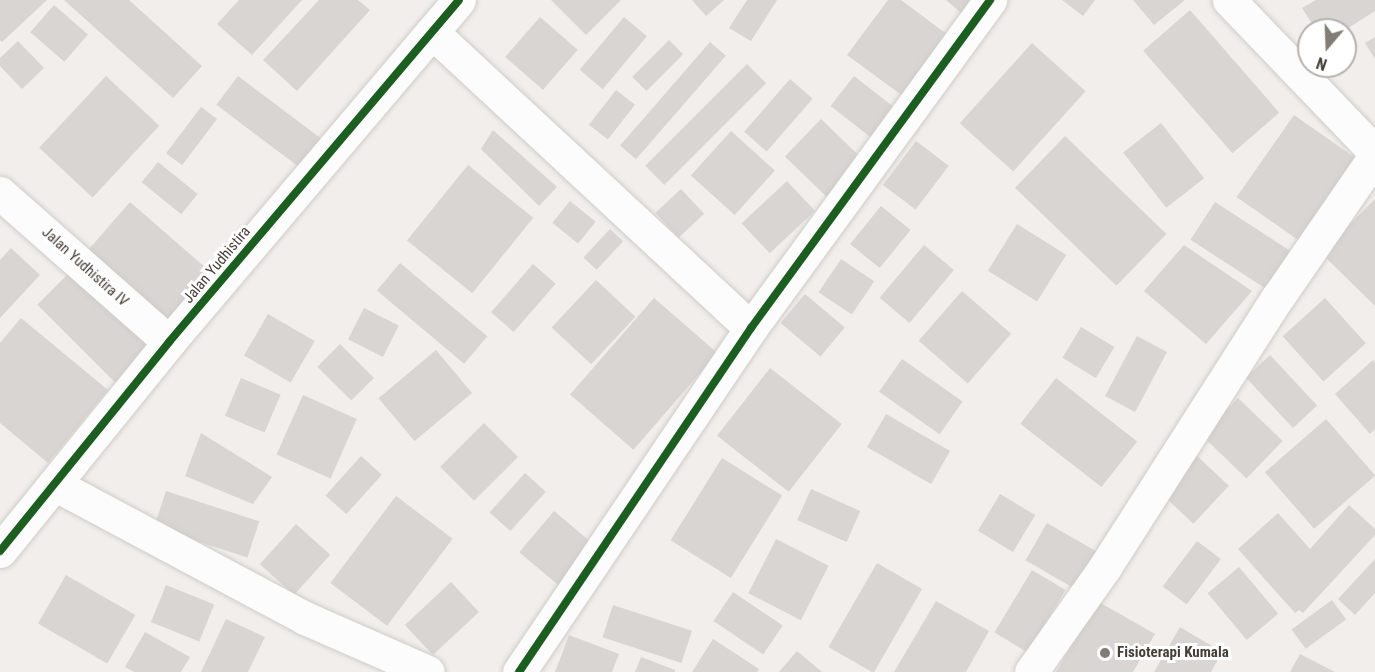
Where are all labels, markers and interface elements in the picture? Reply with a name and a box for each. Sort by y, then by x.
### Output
north arrow [1297,18,1357,78]
text: N [1314,53,1329,74]
street label: Jalan Yudhistira IV [38,223,132,311]
street label: Jalan Yudhistira [180,223,254,307]
place label: Fisioterapi Kumala [1117,644,1229,662]
marker: Fisioterapi Kumala [1098,646,1112,660]

